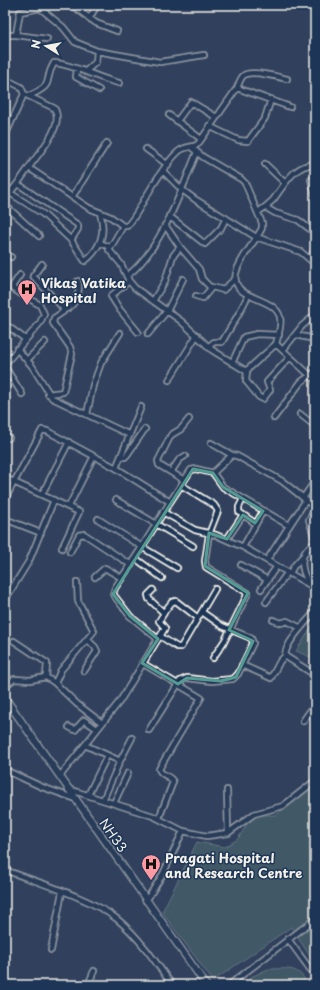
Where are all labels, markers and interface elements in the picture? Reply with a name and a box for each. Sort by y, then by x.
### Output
north arrow [26,26,66,66]
text: N [27,38,45,50]
place label: Vikas Vatika Hospital [41,273,126,307]
hospital icon: Vikas Vatika Hospital [16,278,38,306]
street label: NH33 [96,814,132,856]
place label: Pragati Hospital and Research Centre [165,848,302,882]
hospital icon: Pragati Hospital and Research Centre [140,853,162,881]

